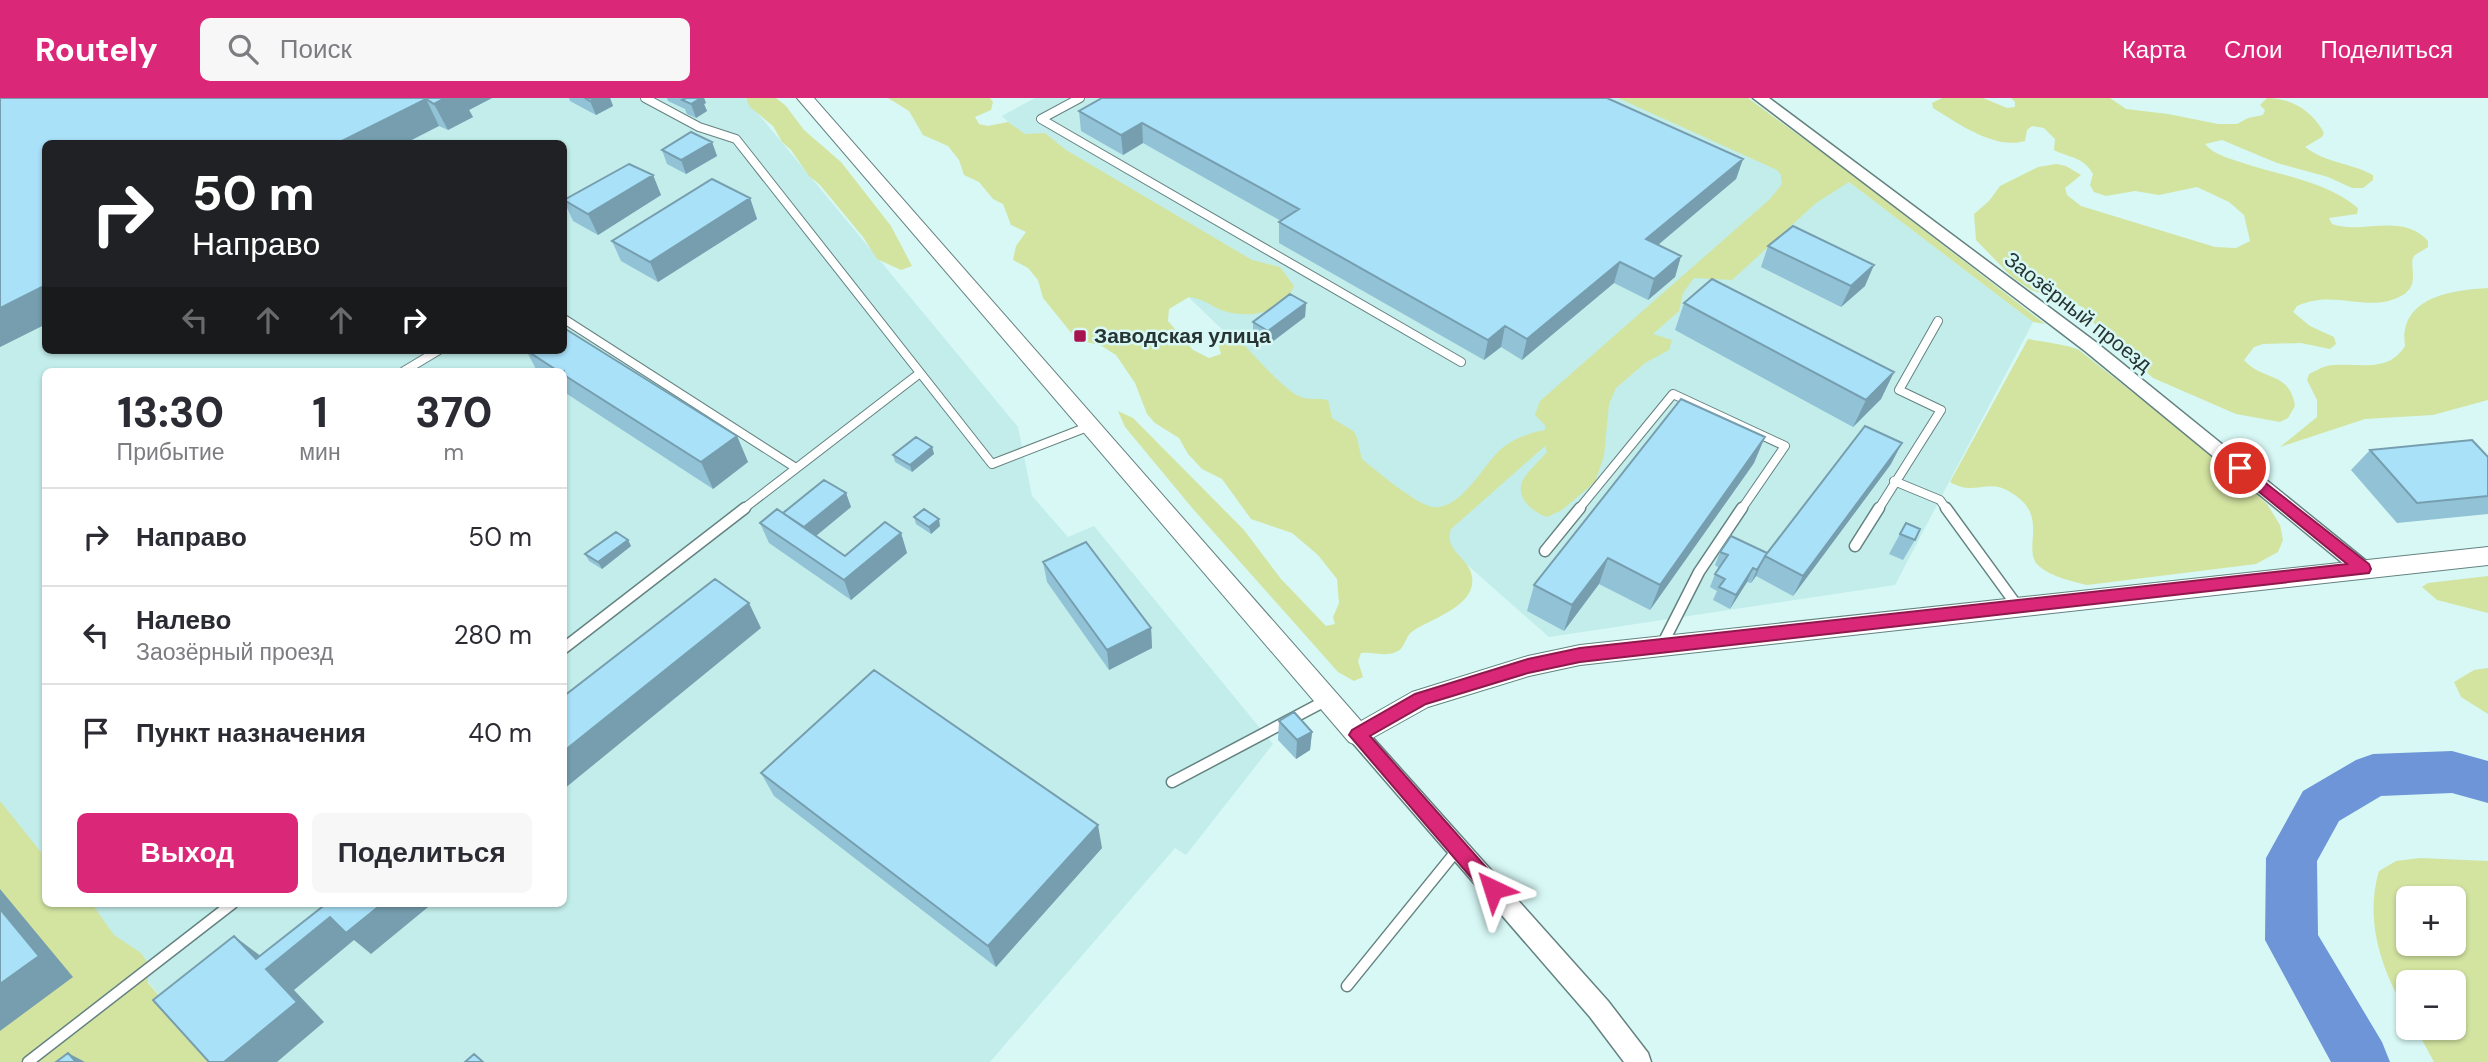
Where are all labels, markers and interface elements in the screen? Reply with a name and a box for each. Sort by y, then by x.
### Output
search box [200,18,690,81]
text: Routely [35,28,158,71]
icon: search [224,30,262,68]
text: Поиск [280,32,352,66]
text: Карта [2122,34,2186,65]
text: Слои [2224,34,2282,65]
text: Поделиться [2320,34,2453,65]
text: 50 m [192,161,315,225]
icon: right [77,168,168,259]
text: Направо [192,223,320,265]
street label: Заозёрный проезд [1998,246,2158,378]
icon: left [176,301,214,339]
icon: ahead [249,301,287,339]
icon: ahead [322,301,360,339]
icon: right [395,301,433,339]
place label: Заводская улица [1094,322,1271,350]
marker: Заводская улица [1072,328,1088,344]
text: 13:30 [117,385,224,440]
text: 1 [312,385,328,440]
text: 370 [415,385,492,440]
text: Прибытие [117,437,225,467]
text: мин [299,437,341,467]
text: m [444,437,464,467]
pin [2210,438,2270,498]
icon: arrive [2221,449,2259,487]
icon: right [77,518,115,556]
text: Направо [136,520,247,554]
text: 50 m [468,520,532,554]
text: Налево [136,603,231,637]
icon: left [77,616,115,654]
text: 280 m [454,618,532,652]
text: Заозёрный проезд [136,637,333,667]
icon: arrive [77,714,115,752]
text: Пункт назначения [136,716,366,750]
text: 40 m [468,716,532,750]
button: Выход [77,813,298,893]
button: Поделиться [312,813,532,893]
position arrow [1456,852,1530,926]
map controls [2396,886,2466,1040]
button: + [2396,886,2466,956]
button: − [2396,970,2466,1040]

